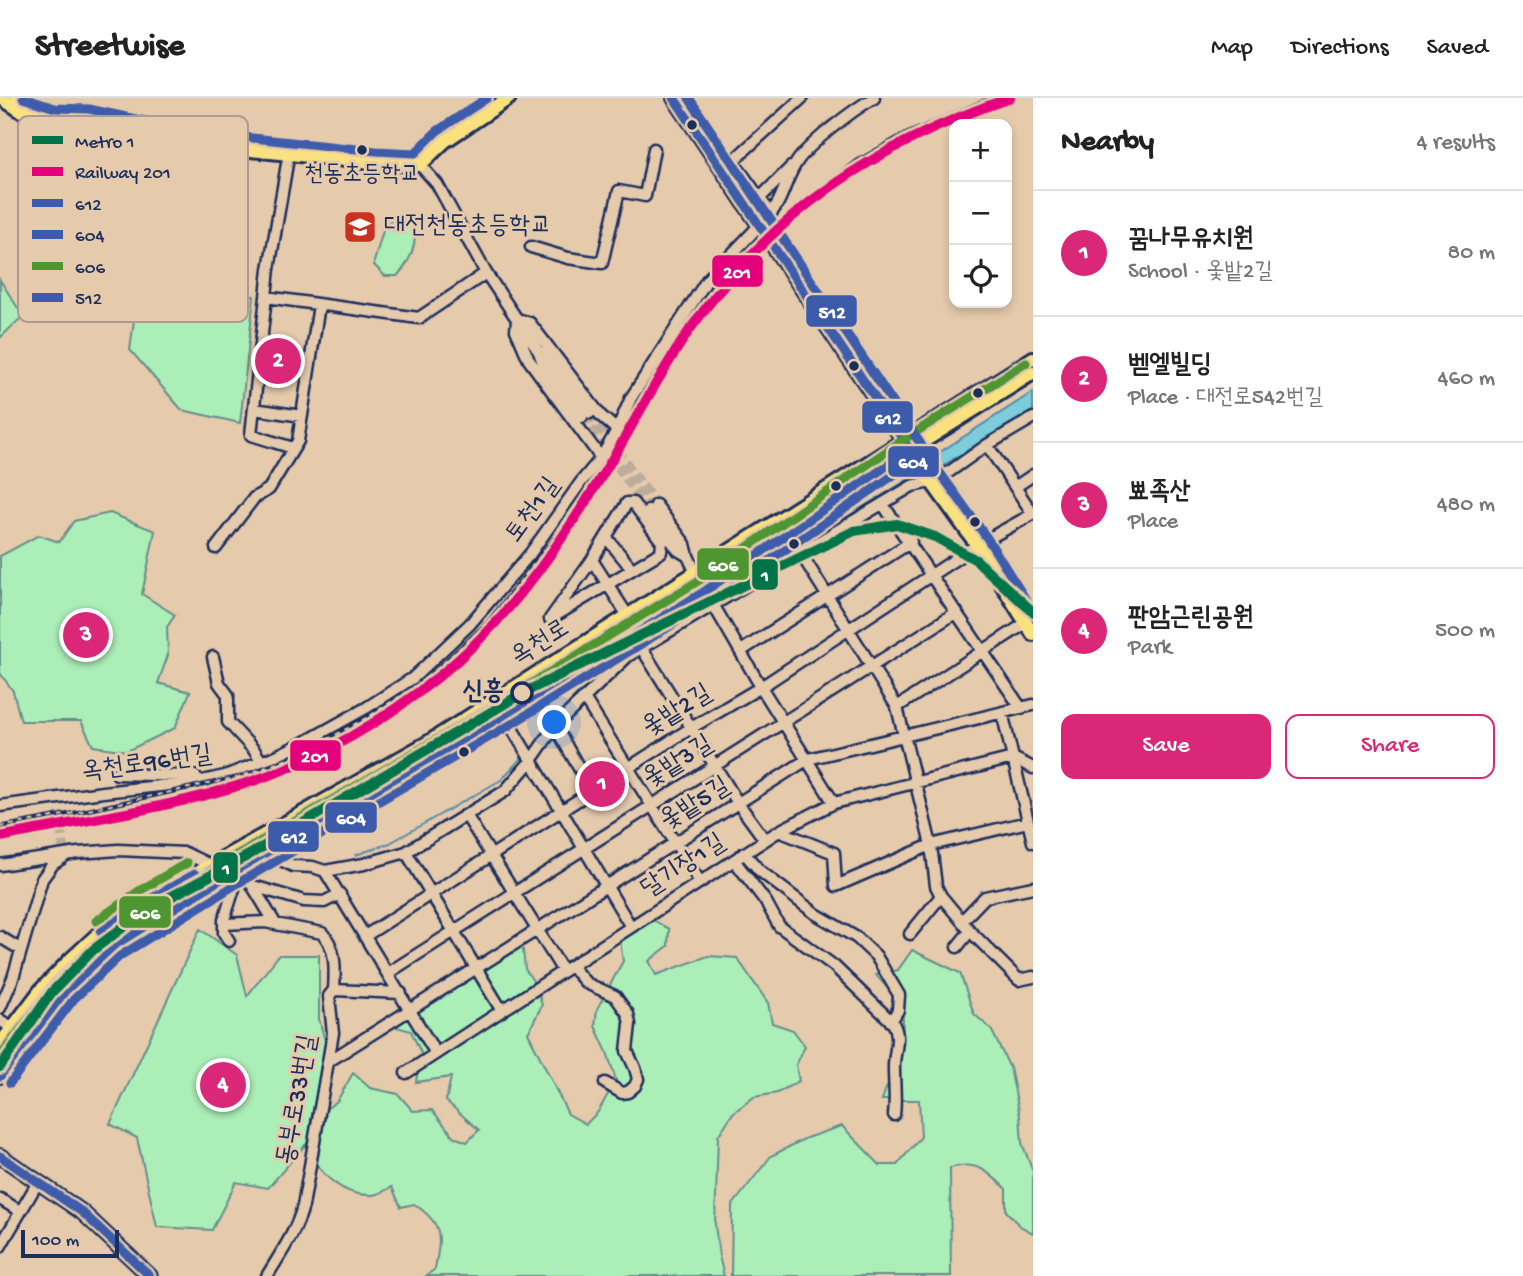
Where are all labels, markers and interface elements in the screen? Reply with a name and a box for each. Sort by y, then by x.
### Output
text: Streetwise [35,29,185,67]
text: Map [1211,34,1253,63]
text: Directions [1291,34,1389,63]
text: Saved [1427,34,1488,63]
legend [18,116,248,322]
unlabelled marker [685,118,699,132]
map controls [949,119,1012,308]
button: + [949,119,1012,182]
text: Nearby [1061,126,1154,161]
text: 4 results [1416,130,1495,157]
text: Metro 1 [75,132,135,155]
marker: 천동초등학교 [355,143,369,157]
place label: 천동초등학교 [304,161,420,190]
text: Railway 201 [75,163,171,186]
button: − [949,182,1012,245]
text: 612 [75,195,102,218]
school or university icon: 대전천동초등학교 [341,208,379,246]
place label: 대전천동초등학교 [384,212,551,243]
text: 꿈나무유치원 [1128,225,1254,256]
text: 604 [75,226,104,249]
text: 1 [1079,240,1089,267]
text: 80 m [1448,240,1495,267]
button: locate [949,245,1012,308]
line badge: 201 [711,254,764,288]
text: 606 [75,258,105,281]
text: School · 옻밭2길 [1128,259,1273,286]
text: 201 [723,263,751,286]
text: 512 [75,289,102,312]
line badge: 512 [805,294,858,328]
text: 512 [819,303,846,326]
pin: 2 [255,335,301,387]
text: 벧엘빌딩 [1128,351,1212,382]
unlabelled marker [847,359,861,373]
text: 2 [1078,366,1090,393]
text: 460 m [1438,366,1495,393]
text: Place · 대전로542번길 [1128,385,1323,412]
unlabelled marker [971,386,985,400]
line badge: 612 [861,400,914,434]
text: 612 [875,409,902,432]
line badge: 604 [887,445,940,478]
text: 604 [898,453,929,476]
street label: 토천1길 [500,472,568,550]
text: 뾰족산 [1128,478,1191,509]
unlabelled marker [829,479,843,493]
text: 3 [1078,492,1090,519]
text: 480 m [1437,492,1495,519]
text: Place [1128,509,1178,536]
unlabelled marker [968,515,982,529]
unlabelled marker [787,537,801,551]
line badge: 606 [696,547,750,581]
text: 606 [708,556,738,579]
line badge: 1 [751,558,779,591]
text: 1 [760,566,769,589]
text: 판암근린공원 [1128,604,1254,635]
pin: 3 [63,609,109,661]
street label: 옥천로 [506,614,576,674]
text: 4 [1079,618,1089,645]
text: 500 m [1435,618,1495,645]
text: Park [1128,635,1172,662]
place label: 신흥 [462,677,504,709]
street label: 옻밭2길 [638,679,718,745]
marker: 신흥 [511,682,533,704]
your location [537,705,571,739]
button: Save [1061,714,1271,779]
button: Share [1285,714,1495,779]
street label: 옻밭3길 [638,730,720,796]
line badge: 201 [289,739,342,772]
street label: 옥천로96번길 [80,741,214,789]
unlabelled marker [457,745,471,759]
text: 201 [301,747,329,770]
pin: 1 [579,758,625,810]
street label: 옻밭5길 [655,772,737,838]
line badge: 604 [324,801,378,834]
text: 604 [336,809,367,832]
line badge: 612 [267,820,320,853]
text: 612 [281,828,308,851]
street label: 달기장1길 [636,828,732,906]
line badge: 1 [212,851,239,884]
text: 1 [221,859,230,882]
line badge: 606 [118,895,172,929]
text: 606 [130,904,160,927]
street label: 동부로33번길 [272,1032,326,1167]
pin: 4 [200,1059,246,1111]
scale bar [21,1227,119,1259]
text: 100 m [32,1230,79,1253]

